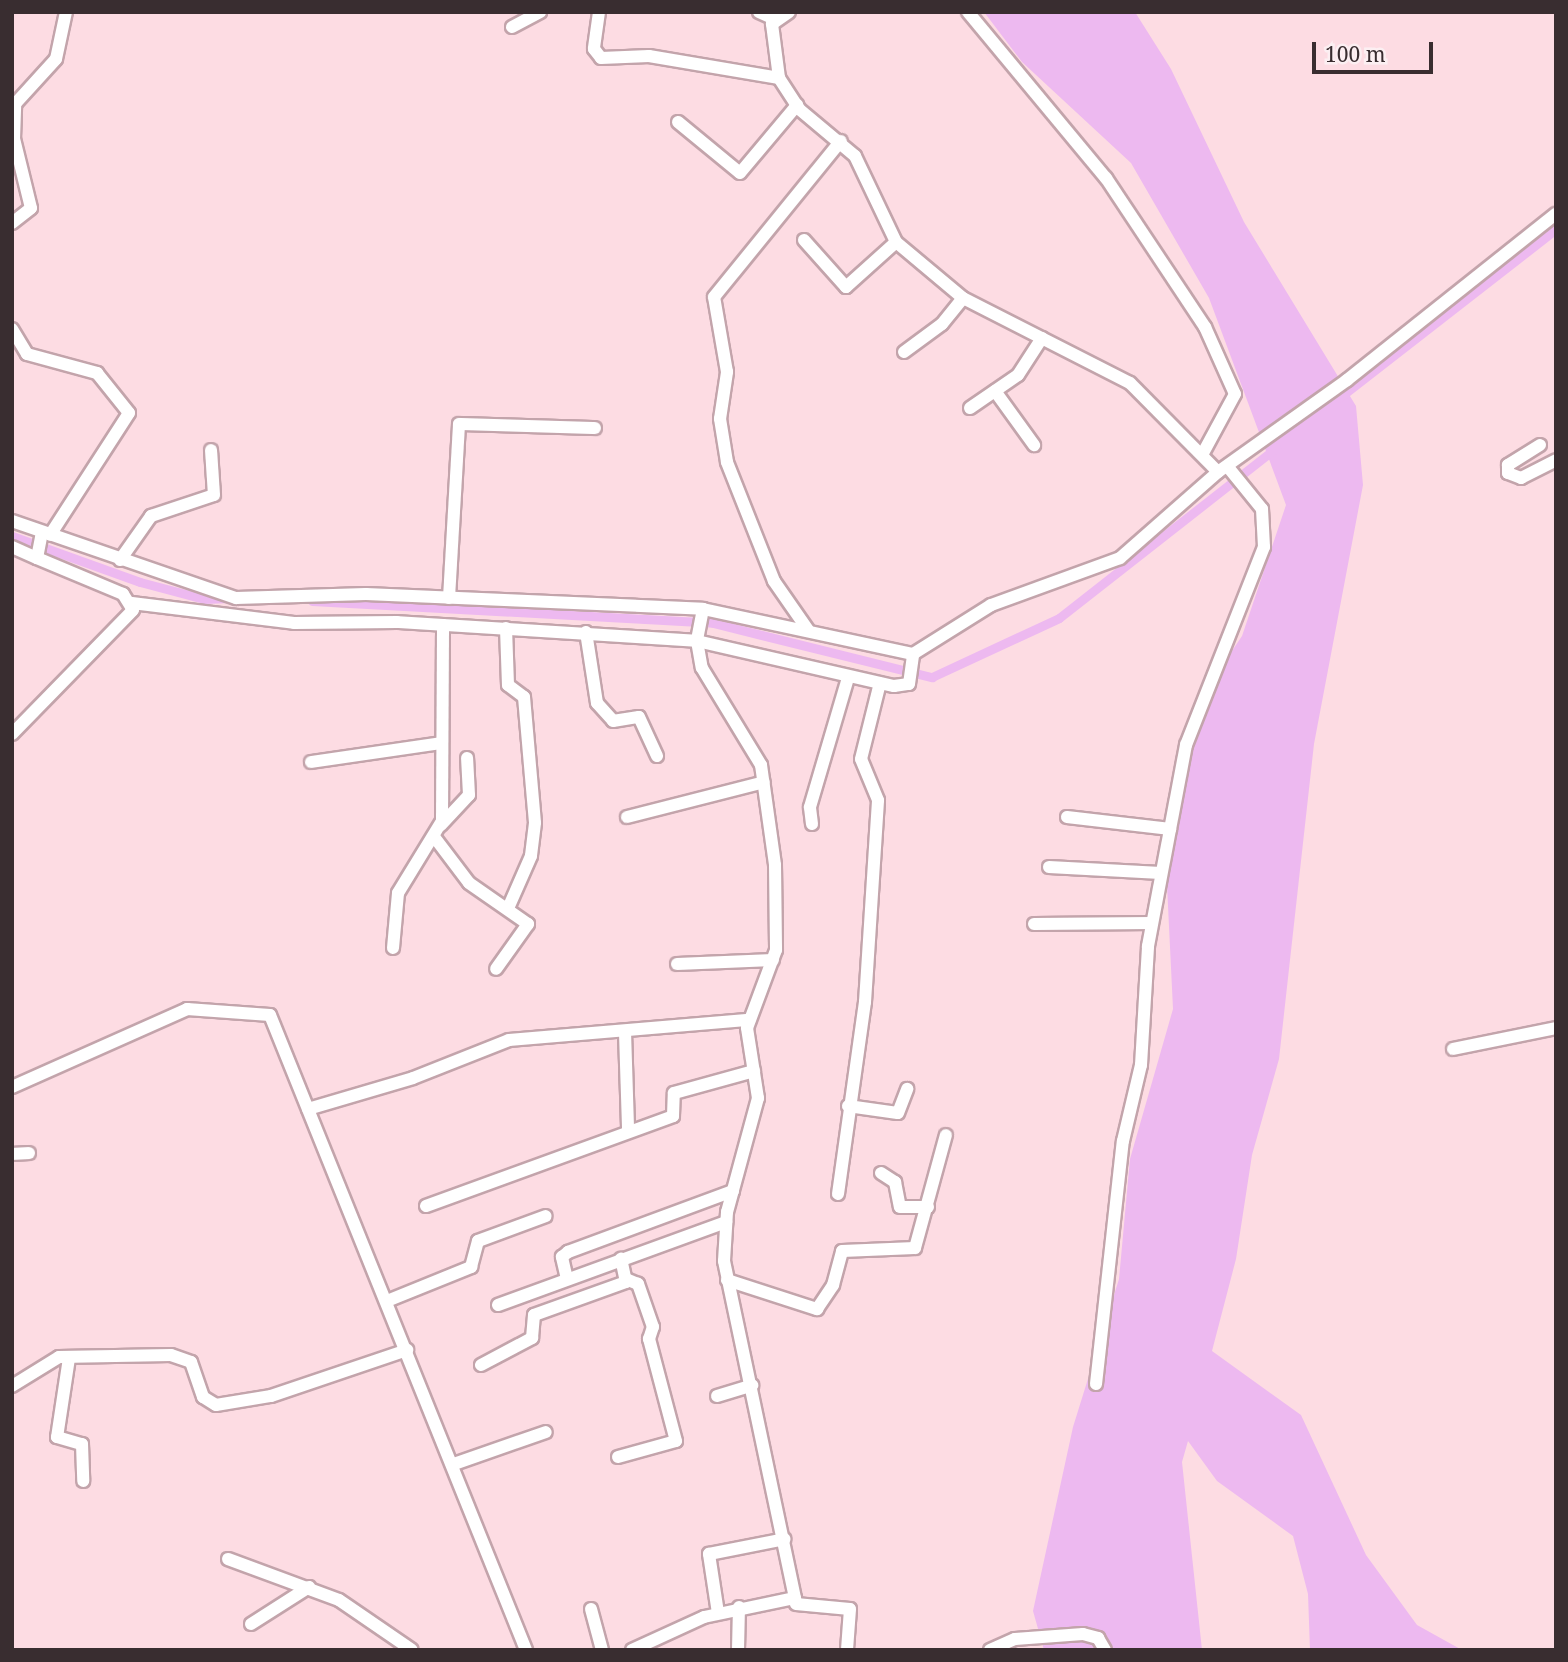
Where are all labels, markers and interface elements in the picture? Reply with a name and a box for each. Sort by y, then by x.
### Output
scale bar [1316,28,1437,72]
text: 100 m [1325,40,1386,68]

